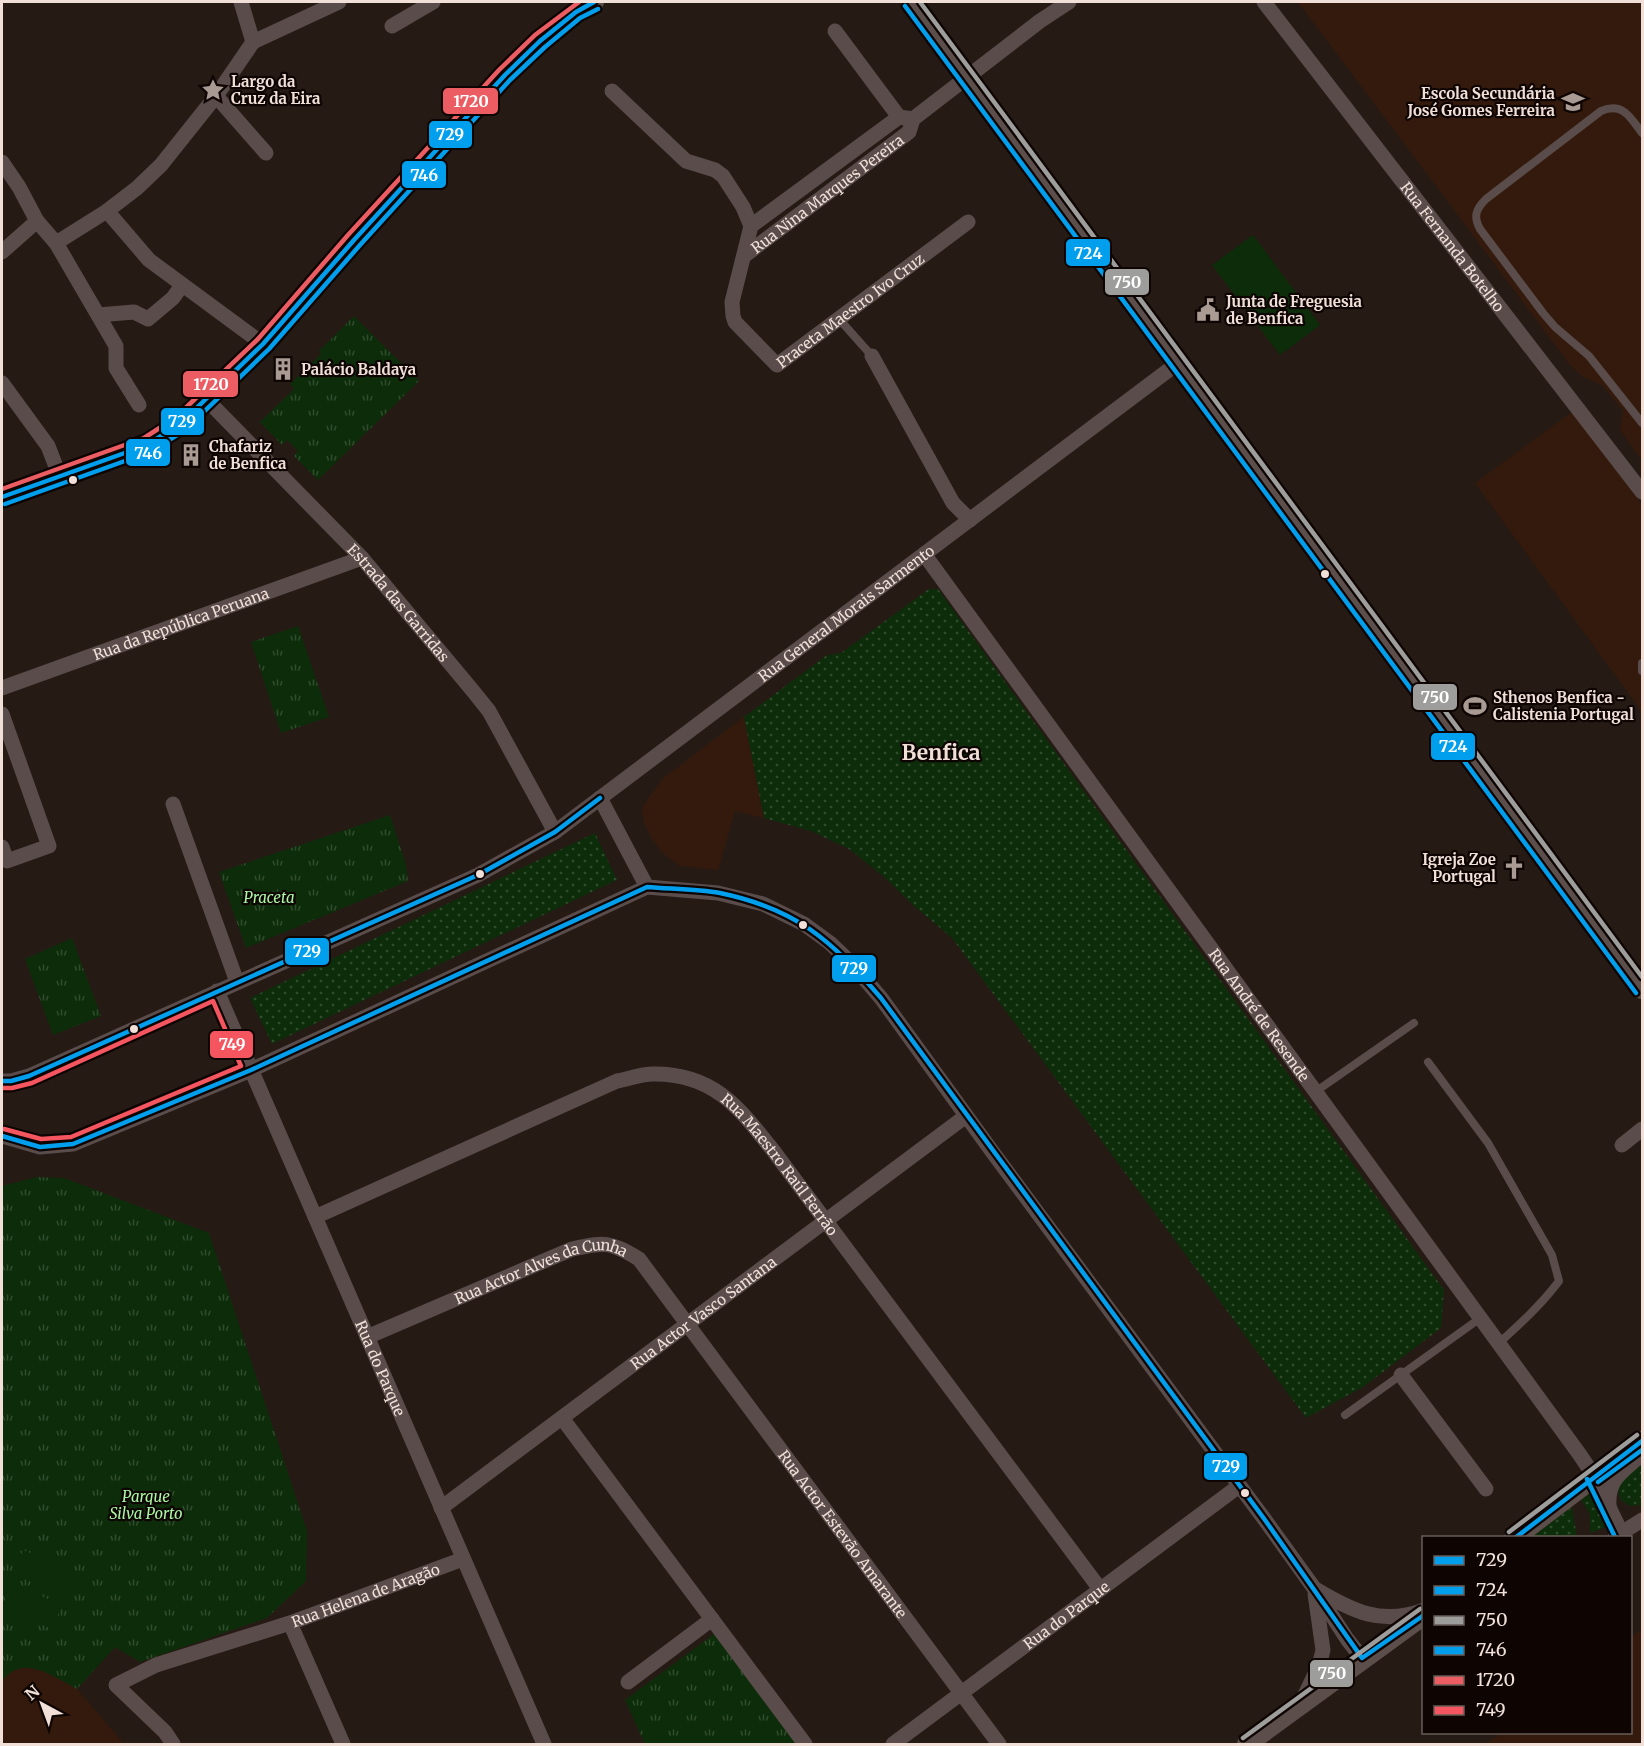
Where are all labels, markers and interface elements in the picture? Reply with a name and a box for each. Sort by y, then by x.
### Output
place label: Largo da Cruz da Eira [231,72,321,108]
place icon: Largo da Cruz da Eira [200,77,226,103]
place label: Escola Secundária José Gomes Ferreira [1406,84,1556,120]
line badge: 1720 [442,87,499,115]
school or university icon: Escola Secundária José Gomes Ferreira [1560,89,1586,115]
text: 1720 [453,91,489,111]
line badge: 729 [428,120,473,149]
text: 729 [436,124,464,144]
street label: Rua Nina Marques Pereira [747,130,907,257]
line badge: 746 [401,160,447,189]
text: 746 [410,165,438,185]
street label: Rua Fernanda Botelho [1397,178,1509,316]
line badge: 724 [1065,238,1111,267]
text: 724 [1074,243,1102,263]
street label: Praceta Maestro Ivo Cruz [772,249,928,372]
line badge: 750 [1104,268,1150,296]
text: 750 [1113,272,1141,292]
place label: Junta de Freguesia de Benfica [1225,292,1363,328]
public building icon: Junta de Freguesia de Benfica [1195,297,1221,323]
building icon: Palácio Baldaya [270,356,296,382]
place label: Palácio Baldaya [301,360,417,379]
line badge: 1720 [182,370,239,398]
text: 1720 [193,374,229,394]
line badge: 729 [160,407,205,436]
text: 729 [168,411,196,431]
place label: Chafariz de Benfica [209,437,287,473]
line badge: 746 [125,438,171,467]
building icon: Chafariz de Benfica [178,442,204,468]
text: 746 [134,443,162,463]
unlabelled marker [67,474,79,486]
street label: Estrada das Garridas [344,539,454,665]
street label: Rua General Morais Sarmento [754,540,938,685]
unlabelled marker [1319,568,1331,580]
street label: Rua da República Peruana [90,583,271,664]
line badge: 750 [1412,683,1458,711]
text: 750 [1421,687,1449,707]
place label: Sthenos Benfica - Calistenia Portugal [1493,688,1634,724]
sports icon: Sthenos Benfica - Calistenia Portugal [1462,693,1488,719]
line badge: 724 [1430,732,1476,761]
text: 724 [1439,736,1467,756]
district label: Benfica [902,739,981,766]
place label: Igreja Zoe Portugal [1422,850,1496,886]
church icon: Igreja Zoe Portugal [1501,855,1527,881]
unlabelled marker [474,868,486,880]
park label: Praceta [243,888,295,907]
unlabelled marker [797,919,809,931]
line badge: 729 [284,937,330,966]
text: 729 [293,941,321,961]
street label: Rua André de Resende [1205,945,1314,1085]
line badge: 729 [831,954,877,983]
text: 729 [840,958,868,978]
unlabelled marker [128,1023,140,1035]
line badge: 749 [209,1030,254,1059]
text: 749 [218,1034,246,1054]
street label: Rua Maestro Raúl Ferrão [718,1089,843,1239]
street label: Rua Actor Alves da Cunha [451,1235,631,1308]
street label: Rua Actor Vasco Santana [626,1252,780,1373]
street label: Rua do Parque [352,1317,410,1419]
street label: Rua Actor Estevão Amarante [774,1446,912,1622]
line badge: 729 [1203,1452,1248,1481]
text: 729 [1212,1456,1240,1476]
park label: Parque Silva Porto [109,1487,183,1523]
unlabelled marker [1239,1487,1251,1499]
legend [1422,1536,1632,1734]
text: 729 [1476,1548,1507,1571]
street label: Rua Helena de Aragão [289,1559,443,1631]
street label: Rua do Parque [1019,1577,1113,1653]
text: 724 [1476,1578,1507,1601]
text: 750 [1476,1608,1508,1631]
text: 746 [1476,1638,1507,1661]
line badge: 750 [1309,1659,1354,1688]
text: 750 [1318,1663,1346,1683]
text: 1720 [1476,1668,1515,1691]
north arrow [12,1674,72,1734]
text: N [21,1681,44,1704]
text: 749 [1476,1698,1506,1721]

